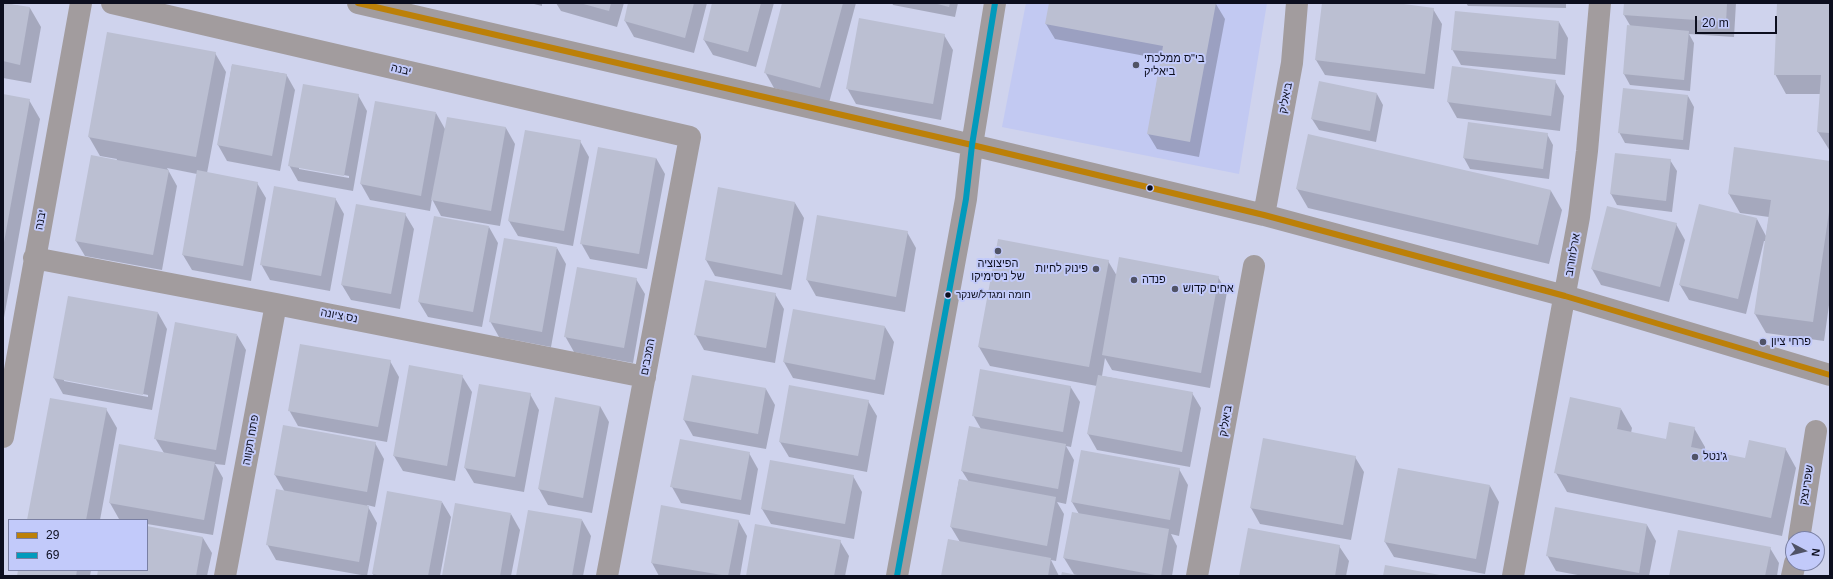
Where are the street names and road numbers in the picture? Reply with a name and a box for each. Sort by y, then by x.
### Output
street label: יבנה [390,61,412,79]
street label: ביאליק [1277,81,1295,115]
street label: יבנה [33,209,49,231]
street label: ארלוזורוב [1563,233,1583,277]
street label: נס ציונה [319,306,359,326]
street label: המכבים [638,338,658,376]
street label: ביאליק [1217,404,1235,438]
street label: פתח תקווה [240,414,262,466]
street label: שפרינצק [1797,464,1817,506]

